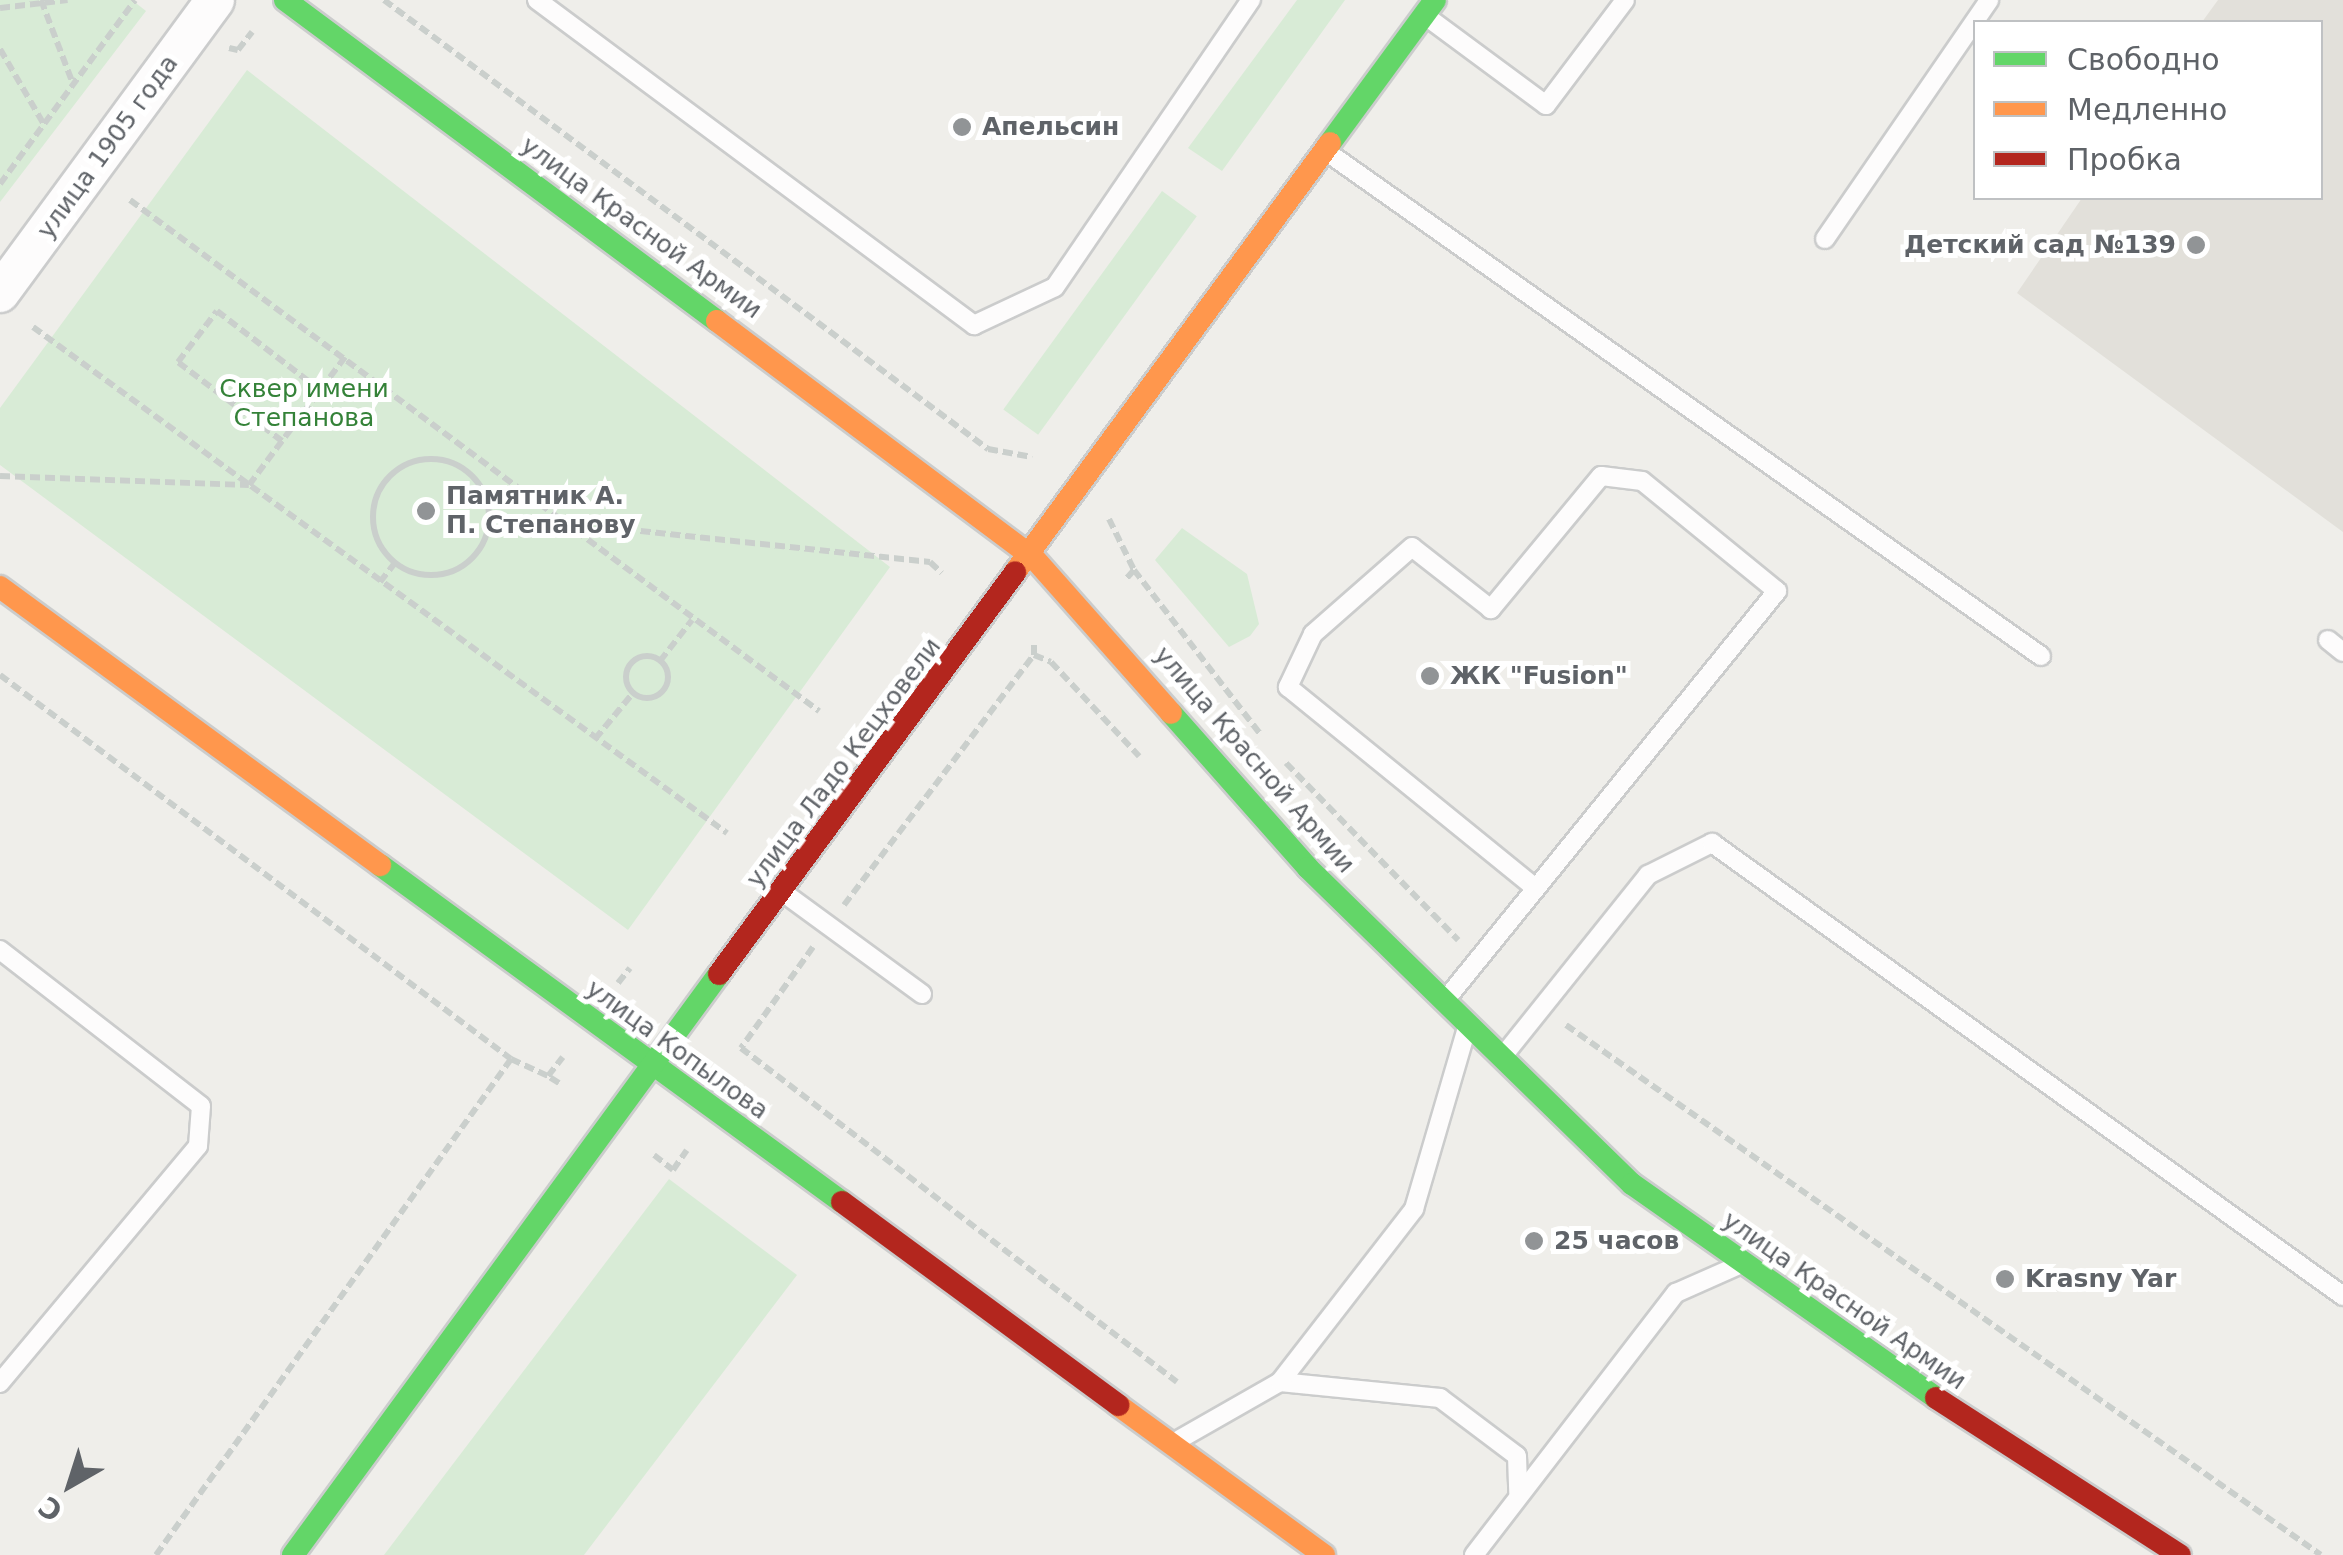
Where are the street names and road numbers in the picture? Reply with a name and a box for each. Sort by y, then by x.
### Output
street label: улица 1905 года [31,49,185,245]
street label: улица Красной Армии [515,131,767,325]
street label: улица Ладо Кецховели [740,632,948,894]
street label: улица Красной Армии [1148,641,1360,879]
street label: улица Копылова [580,974,774,1126]
street label: улица Красной Армии [1717,1206,1971,1396]

